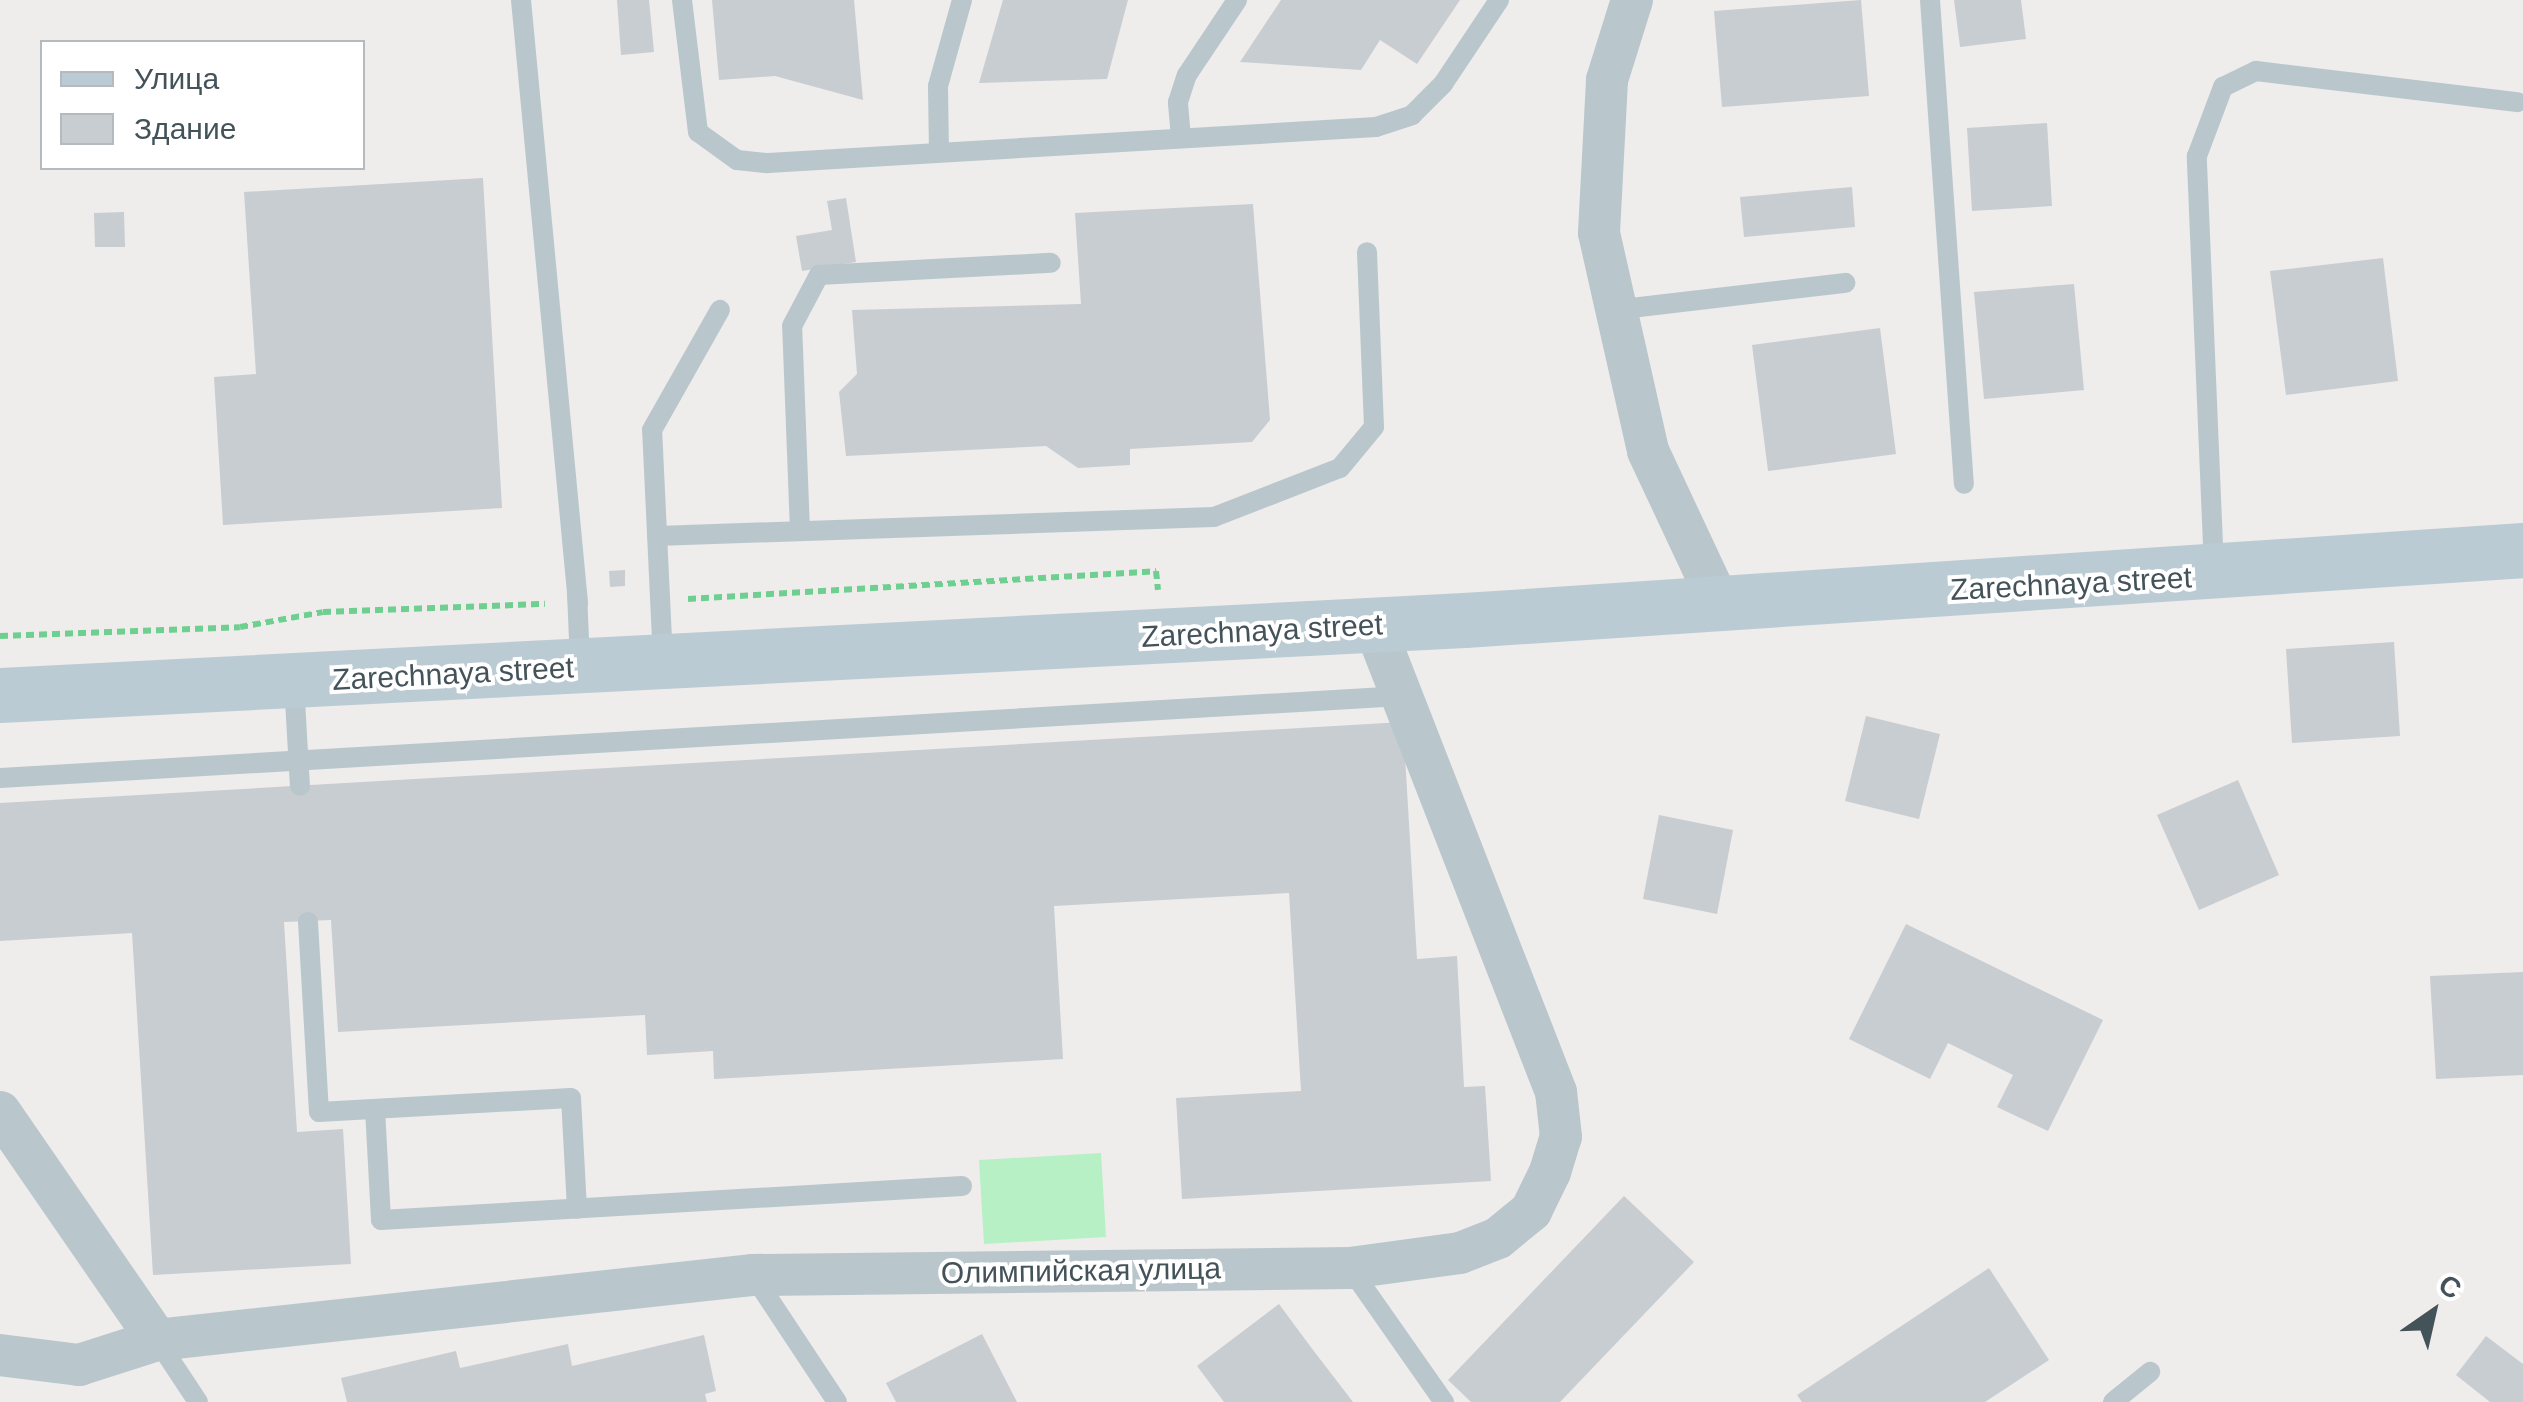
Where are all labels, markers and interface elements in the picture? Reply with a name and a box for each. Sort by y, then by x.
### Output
legend [40,40,365,170]
text: Улица [134,62,219,95]
text: Здание [134,112,236,145]
street label: Zarechnaya street [1949,560,2193,608]
street label: Zarechnaya street [1140,607,1384,655]
street label: Zarechnaya street [331,650,575,698]
street label: Олимпийская улица [941,1251,1221,1291]
north arrow [2383,1262,2483,1362]
text: С [2433,1268,2467,1305]

